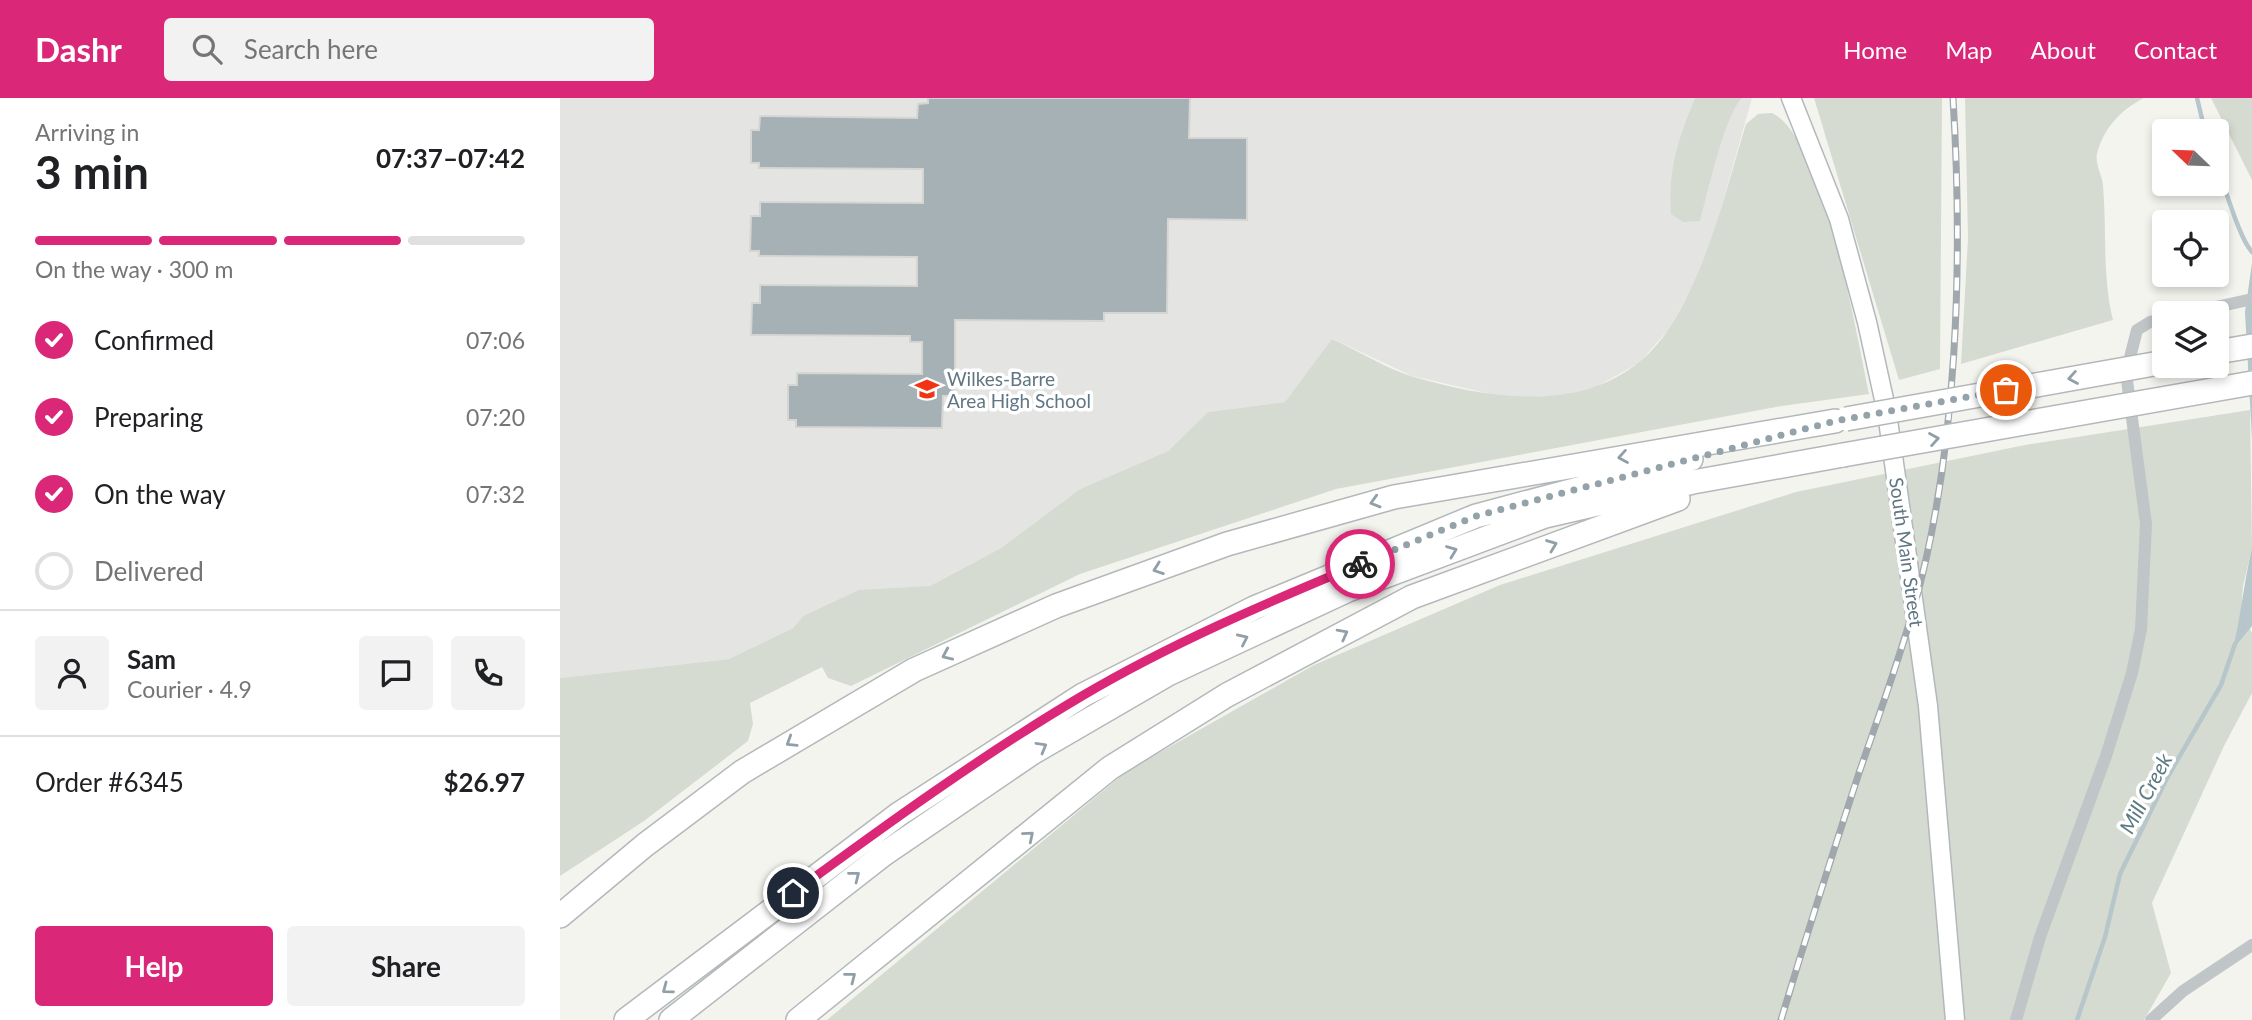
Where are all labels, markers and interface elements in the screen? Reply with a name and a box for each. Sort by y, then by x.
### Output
search box [164,18,654,81]
text: Dashr [35,29,122,69]
icon: search [188,30,226,68]
text: Search here [244,33,378,65]
text: Home [1843,35,1907,64]
text: Map [1945,35,1993,64]
text: About [2031,35,2096,64]
text: Contact [2134,35,2217,64]
text: Arriving in [35,118,139,146]
north arrow [2152,119,2230,196]
map controls [2152,119,2229,378]
text: 07:37–07:42 [376,142,525,174]
text: 3 min [35,144,149,199]
button: locate [2152,210,2229,287]
text: On the way · 300 m [35,255,234,283]
button: layers [2152,301,2229,378]
icon: check [35,321,73,359]
text: Confirmed [94,324,214,356]
text: 07:06 [466,326,525,354]
pin [1976,360,2036,420]
place label: Wilkes-Barre Area High School [947,367,1091,412]
one-way arrow [2068,370,2079,385]
icon: bag [1987,371,2025,409]
school or university icon: Wilkes-Barre Area High School [913,375,941,403]
icon: check [35,398,73,436]
text: Preparing [94,401,203,433]
text: 07:20 [466,403,525,431]
one-way arrow [1928,432,1940,447]
one-way arrow [1617,449,1629,464]
icon: check [35,475,73,513]
street label: South Main Street [1885,476,1929,628]
text: On the way [94,478,226,510]
text: 07:32 [466,480,525,508]
one-way arrow [1370,494,1382,508]
courier [1325,529,1395,599]
one-way arrow [1545,539,1557,553]
icon: bike [1341,545,1379,583]
one-way arrow [1446,545,1458,559]
text: Delivered [94,555,204,587]
one-way arrow [1152,561,1165,575]
one-way arrow [1336,629,1348,642]
one-way arrow [1235,633,1248,647]
button: person [35,636,109,710]
button: chat [359,636,433,710]
button: phone [451,636,525,710]
text: Sam [127,643,176,675]
one-way arrow [942,647,955,661]
text: Courier · 4.9 [127,675,252,703]
one-way arrow [786,733,799,746]
one-way arrow [1035,742,1048,755]
water label: Mill Creek [2114,748,2177,837]
text: Order #6345 [35,766,184,798]
text: $26.97 [443,766,525,798]
one-way arrow [1021,832,1034,844]
pin [763,863,823,923]
one-way arrow [848,872,860,885]
icon: home [774,874,812,912]
button: Help [35,926,273,1006]
button: Share [287,926,525,1006]
one-way arrow [843,973,855,986]
one-way arrow [662,980,675,993]

